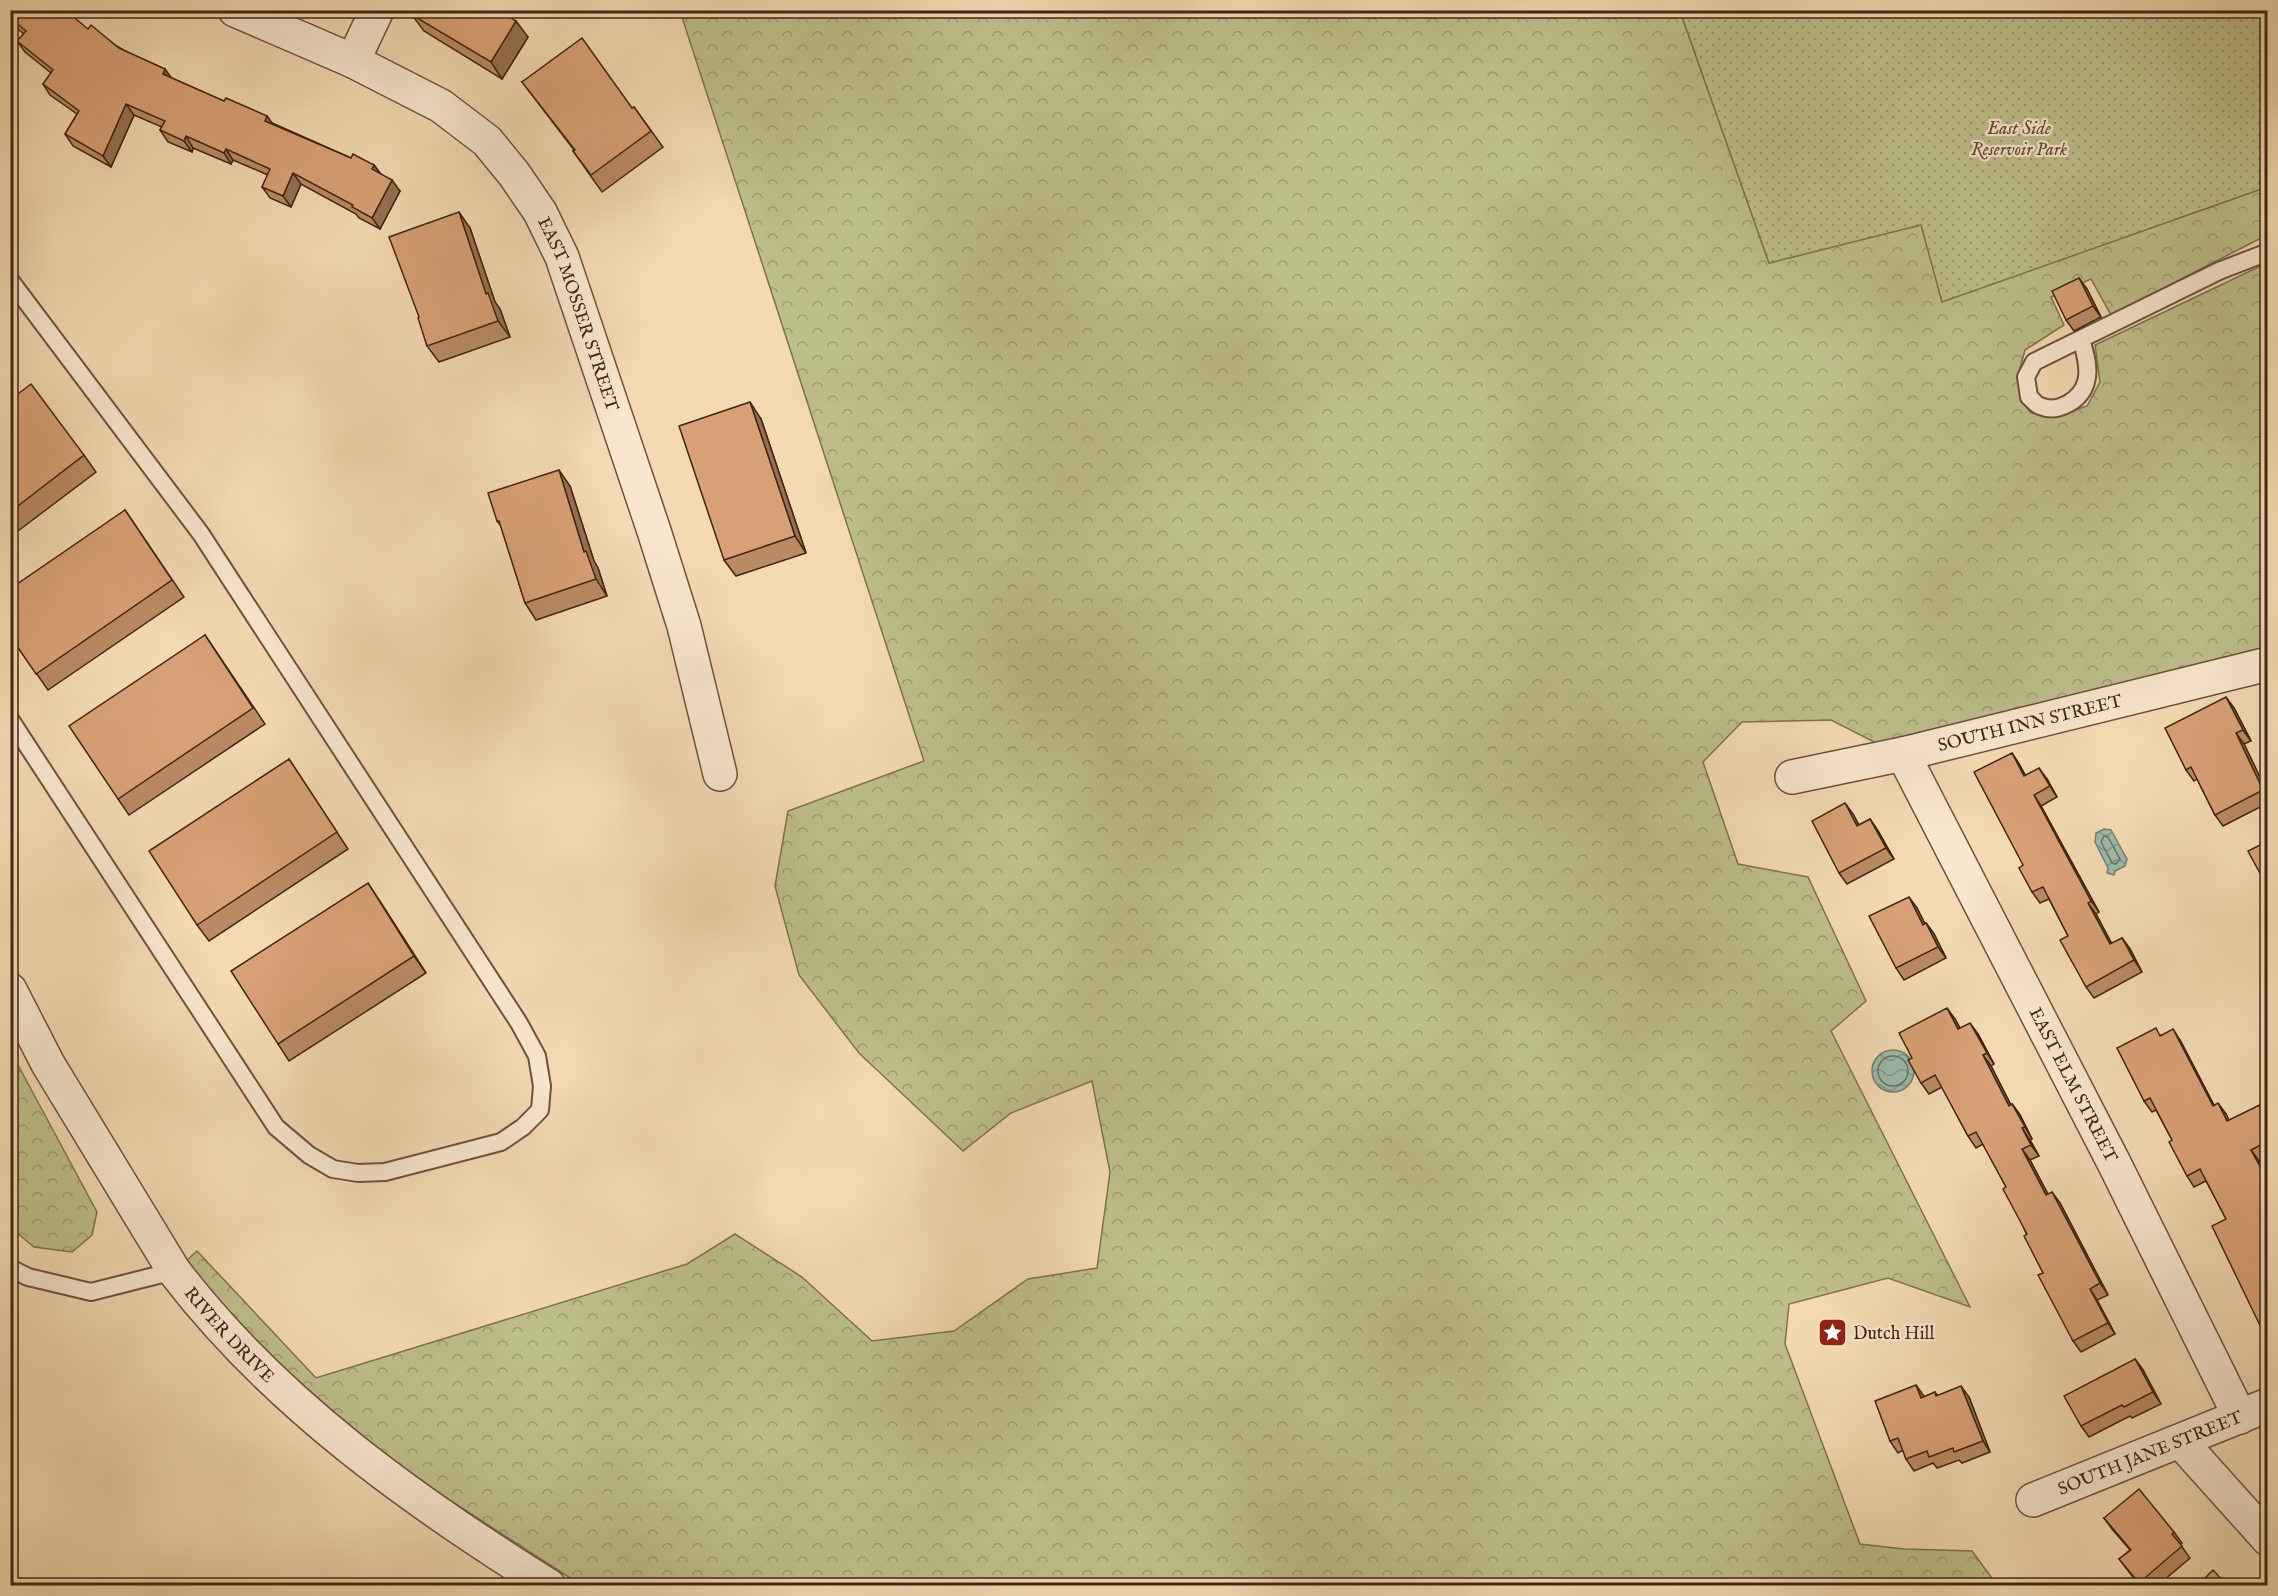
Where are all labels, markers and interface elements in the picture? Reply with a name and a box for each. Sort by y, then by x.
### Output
park label: East Side Reservoir Park [1971,118,2067,162]
street label: EAST MOSSER STREET [531,214,623,414]
street label: SOUTH INN STREET [1936,690,2125,758]
street label: EAST ELM STREET [2023,1004,2122,1167]
street label: RIVER DRIVE [178,1283,279,1389]
place icon: Dutch Hill [1816,1317,1848,1349]
place label: Dutch Hill [1853,1323,1934,1346]
street label: SOUTH JANE STREET [2055,1407,2246,1502]

